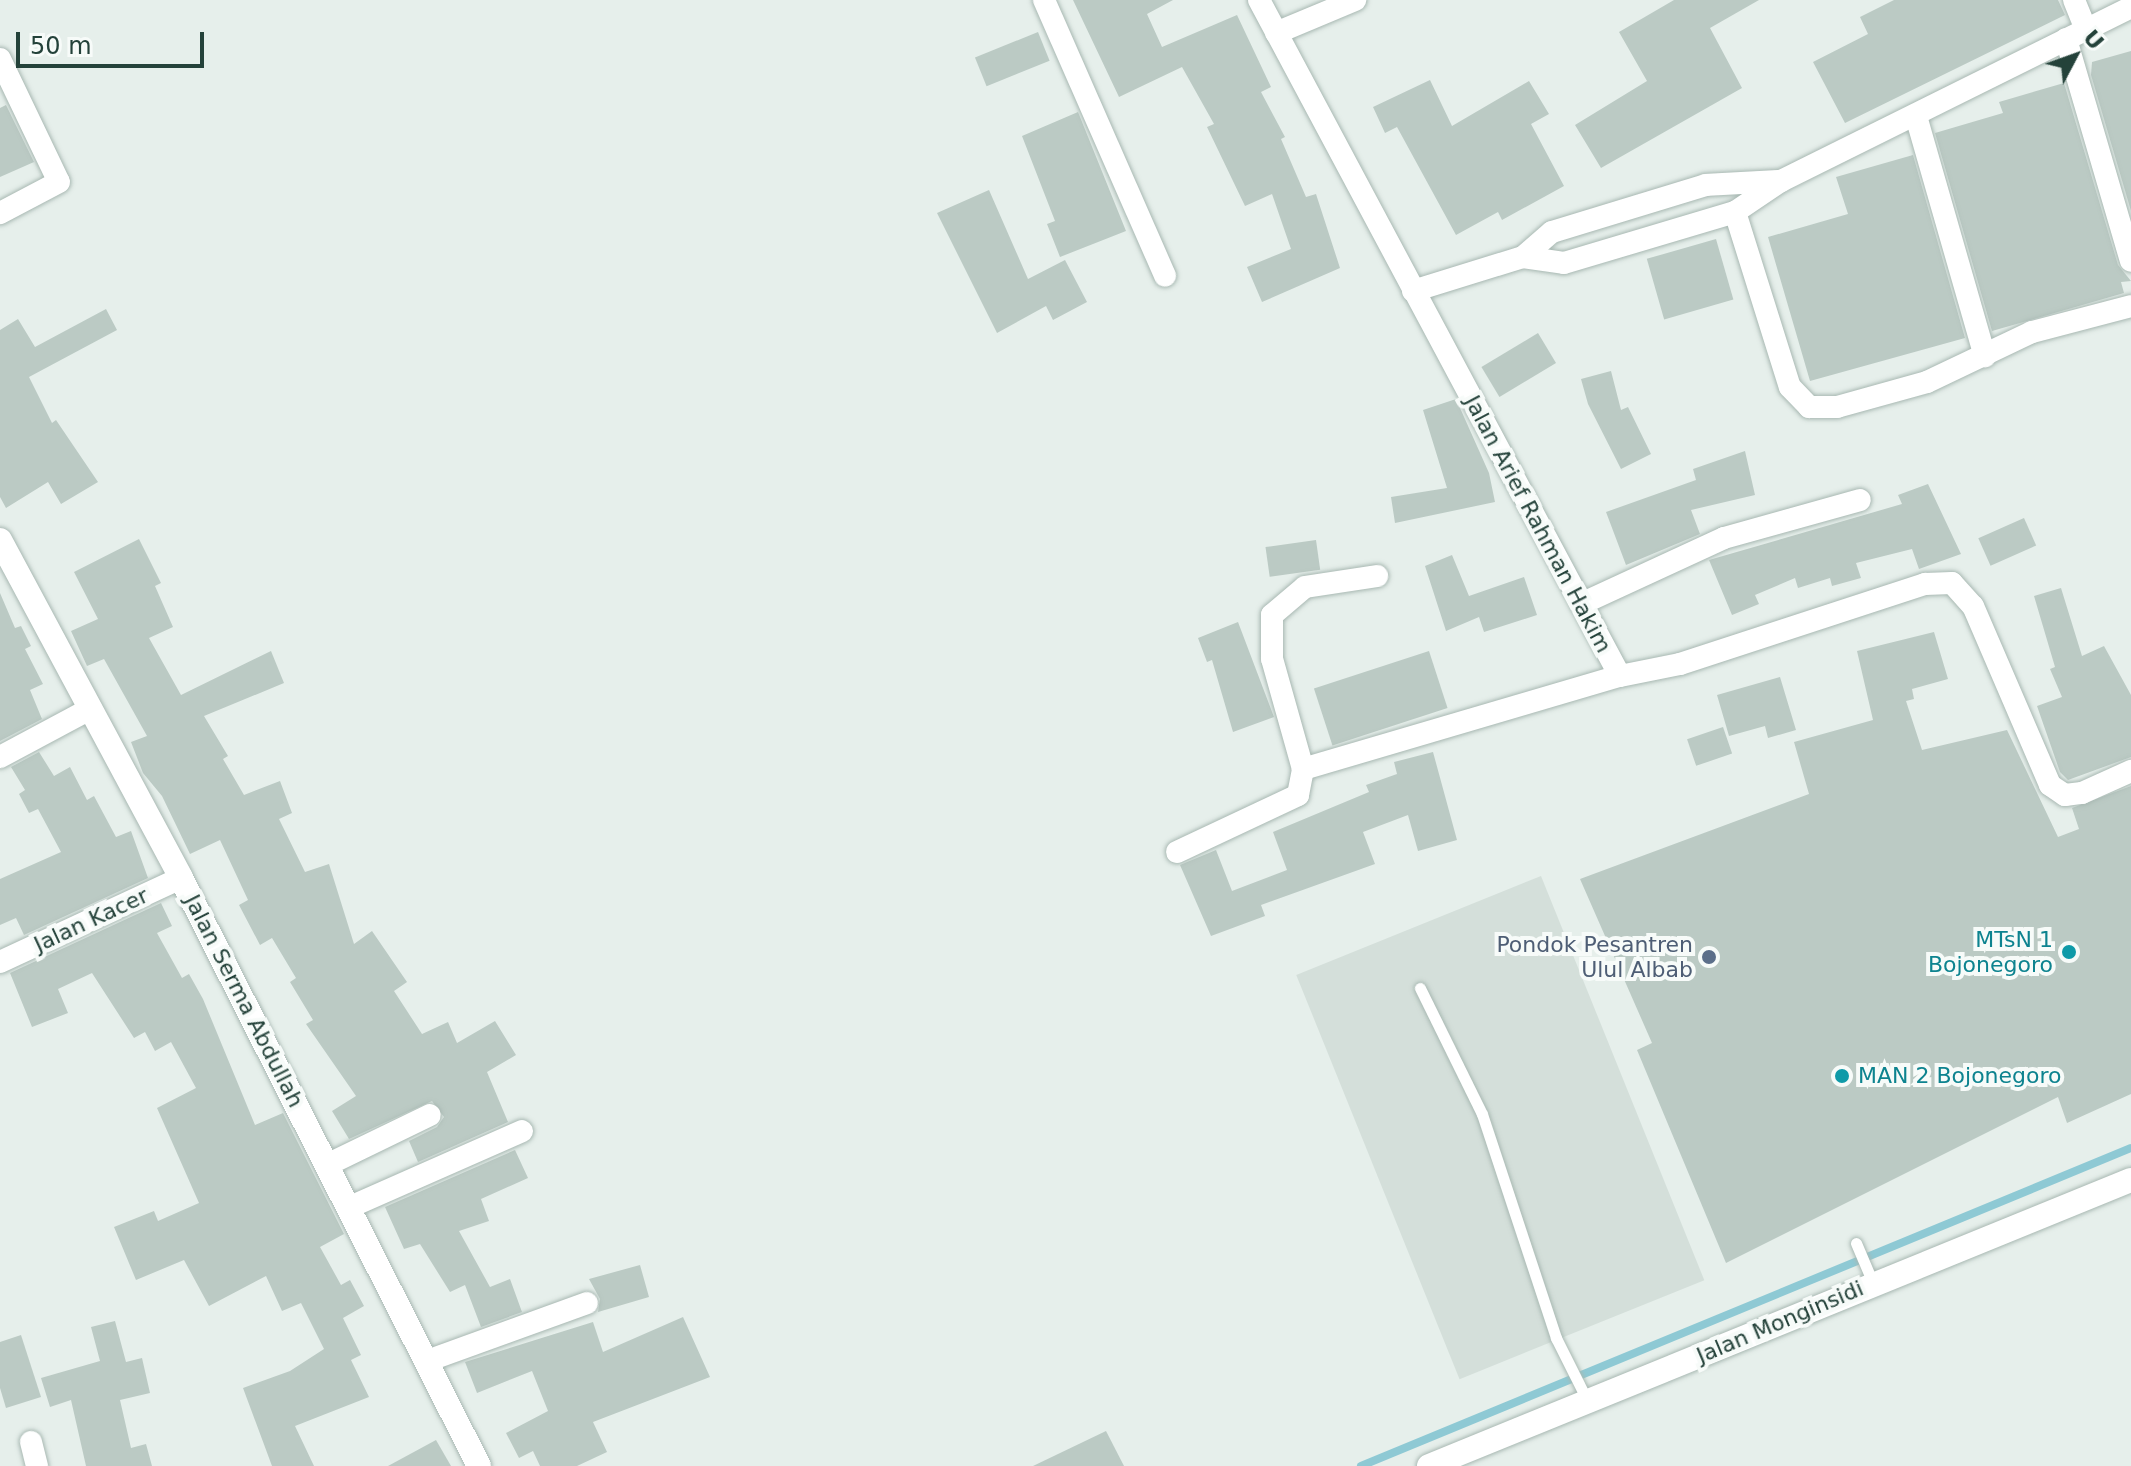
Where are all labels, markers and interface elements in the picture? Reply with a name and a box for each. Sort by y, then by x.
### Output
scale bar [20,16,208,66]
north arrow [2035,16,2115,96]
text: U [2078,25,2109,55]
text: 50 m [30,32,92,60]
street label: Jalan Arief Rahman Hakim [1459,391,1617,657]
street label: Jalan Kacer [30,882,152,958]
street label: Jalan Serma Abdullah [179,890,309,1112]
place label: MTsN 1 Bojonegoro [1928,926,2053,978]
place label: Pondok Pesantren Ulul Albab [1496,931,1693,982]
marker: MTsN 1 Bojonegoro [2060,943,2078,961]
marker: Pondok Pesantren Ulul Albab [1700,948,1718,966]
place label: MAN 2 Bojonegoro [1858,1063,2062,1089]
marker: MAN 2 Bojonegoro [1833,1067,1851,1085]
street label: Jalan Monginsidi [1693,1275,1867,1369]

